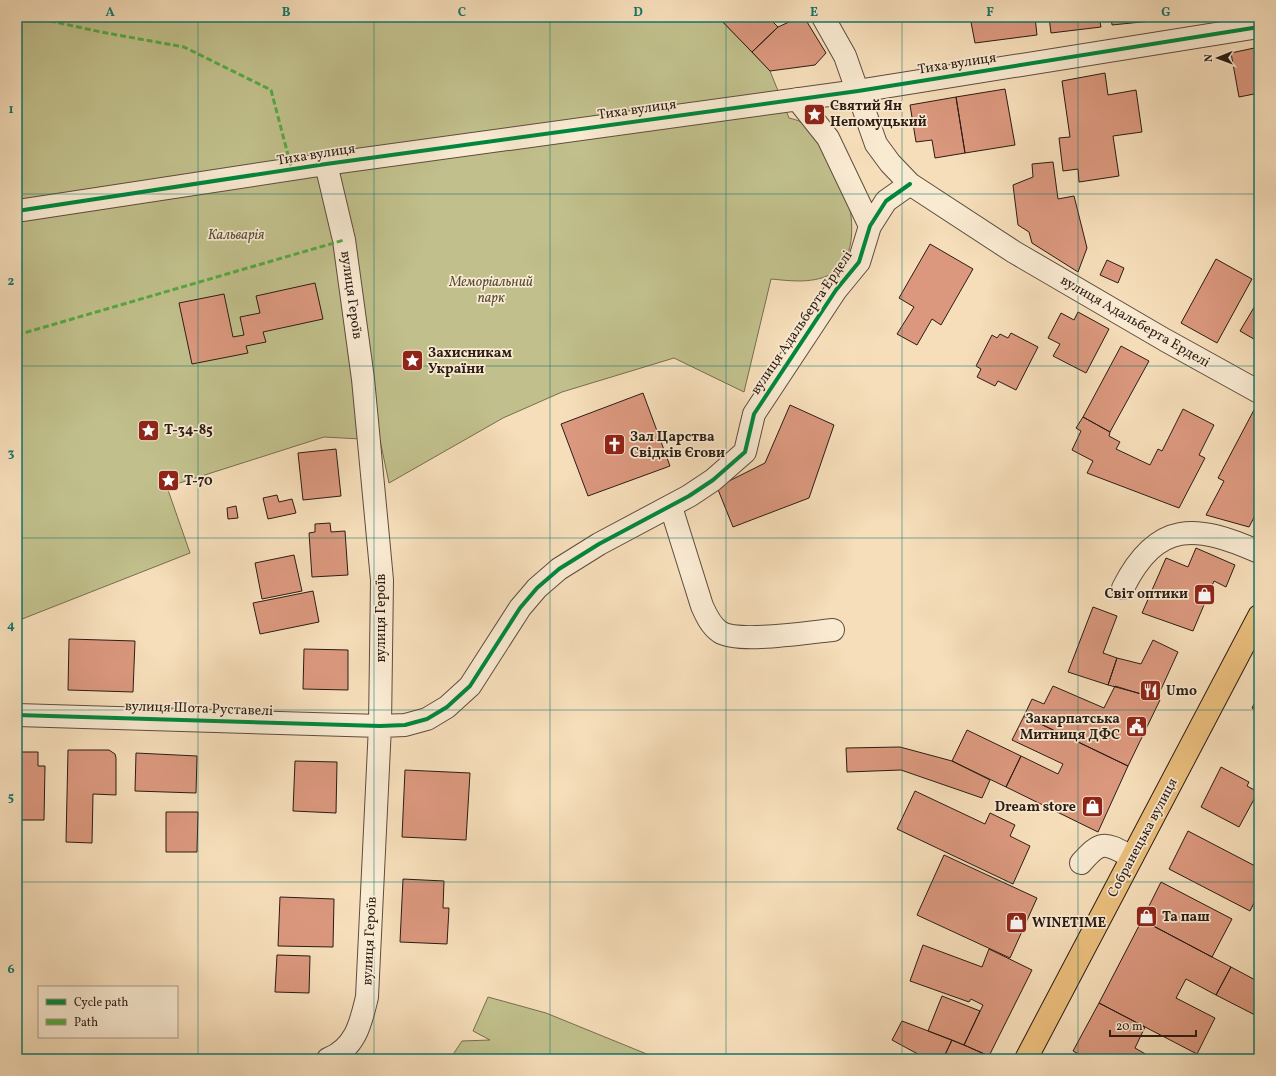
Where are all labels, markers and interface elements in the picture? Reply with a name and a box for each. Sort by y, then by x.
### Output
text: A [105,4,115,22]
text: B [282,4,291,22]
text: C [458,4,466,22]
text: D [633,4,643,22]
text: E [810,4,818,22]
text: F [986,4,994,22]
text: G [1161,4,1171,22]
north arrow [1198,38,1238,78]
street label: Тиха вулиця [916,48,998,80]
text: N [1202,54,1217,62]
street label: Тиха вулиця [597,95,677,125]
place label: Святий Ян Непомуцький [830,97,927,132]
text: 1 [8,101,14,119]
place icon: Святий Ян Непомуцький [801,101,827,127]
street label: Тиха вулиця [275,139,357,171]
park label: Кальварія [208,226,264,245]
street label: вулиця Адальберта Ерделі [747,247,857,399]
street label: вулиця Героїв [335,250,367,340]
street label: вулиця Адальберта Ерделі [1057,271,1213,373]
text: 2 [8,273,15,291]
park label: Меморіальний парк [448,273,533,308]
place label: Захисникам України [428,344,512,379]
place icon: Захисникам України [400,348,426,374]
place icon: Т-34-85 [135,417,161,443]
place label: Т-34-85 [164,421,213,440]
place label: Зал Царства Свідків Єгови [630,428,725,463]
church icon: Зал Царства Свідків Єгови [602,432,628,458]
text: 3 [8,445,15,463]
place icon: Т-70 [155,468,181,494]
place label: Т-70 [184,472,213,491]
street label: вулиця Героїв [372,574,391,662]
shop icon: Світ оптики [1191,581,1217,607]
place label: Світ оптики [1105,585,1188,604]
text: 4 [7,617,15,635]
restaurant icon: Umo [1138,678,1164,704]
place label: Umo [1166,682,1197,701]
street label: вулиця Шота Руставелі [125,697,273,721]
place label: Закарпатська Митниця ДФС [1020,710,1120,745]
public building icon: Закарпатська Митниця ДФС [1123,714,1149,740]
street label: Собранецька вулиця [1103,775,1183,901]
text: 5 [8,789,14,807]
shop icon: Dream store [1079,794,1105,820]
place label: Dream store [995,798,1076,817]
street label: вулиця Героїв [358,896,382,986]
shop icon: Та паш [1133,904,1159,930]
place label: Та паш [1162,908,1210,927]
shop icon: WINETIME [1004,910,1030,936]
place label: WINETIME [1032,914,1107,933]
text: 6 [7,961,15,979]
legend [38,986,178,1038]
text: Cycle path [74,995,129,1011]
scale bar [1110,1012,1196,1038]
text: Path [74,1015,98,1031]
text: 20 m [1116,1019,1143,1035]

